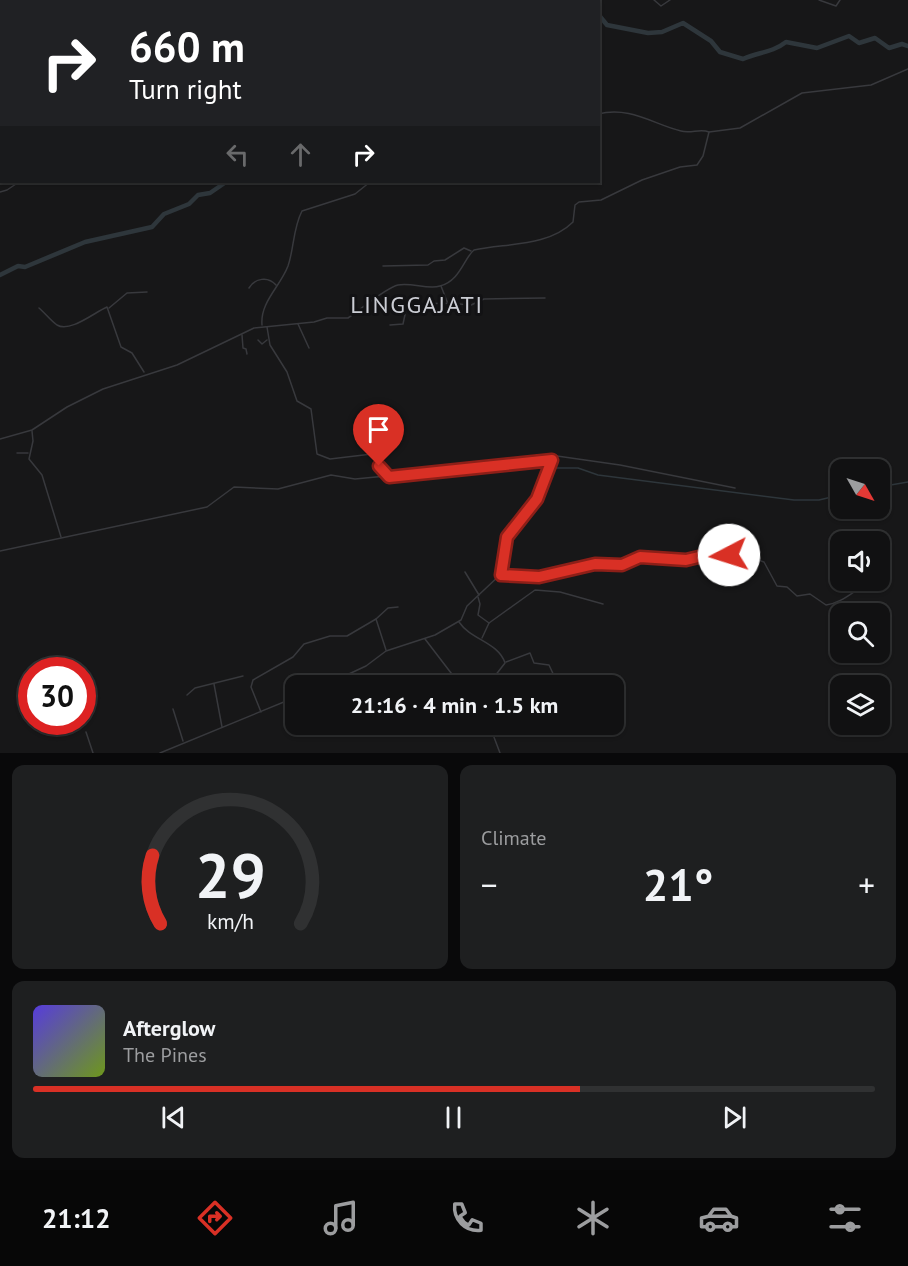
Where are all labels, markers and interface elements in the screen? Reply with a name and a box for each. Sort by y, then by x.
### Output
text: 660 m [129,19,245,74]
icon: right [30,24,108,102]
text: Turn right [129,72,242,106]
icon: left [221,138,254,171]
icon: ahead [284,138,317,171]
icon: right [347,138,380,171]
district label: LINGGAJATI [350,289,484,320]
pin [353,404,404,466]
icon: arrive [362,413,395,446]
north arrow [830,459,890,519]
map controls [830,459,890,735]
position arrow [697,523,761,587]
button: sound [830,531,890,591]
button: search [830,603,890,663]
speed limit sign: 30 [18,657,96,735]
button: layers [830,675,890,735]
text: 21:16 · 4 min · 1.5 km [351,691,558,719]
text: Climate [481,825,547,851]
text: 29 [195,834,265,915]
text: 21° [643,855,713,913]
text: − [481,863,498,906]
text: + [858,863,875,906]
text: km/h [206,907,253,935]
text: Afterglow [123,1014,215,1042]
text: The Pines [123,1042,207,1068]
icon: previous [157,1101,190,1134]
icon: pause [437,1101,470,1134]
icon: next [718,1101,751,1134]
icon: directions [194,1197,236,1239]
icon: music [320,1197,362,1239]
icon: phone [446,1197,488,1239]
icon: climate [572,1197,614,1239]
icon: car [698,1197,740,1239]
icon: filters [824,1197,866,1239]
text: 21:12 [42,1201,110,1235]

